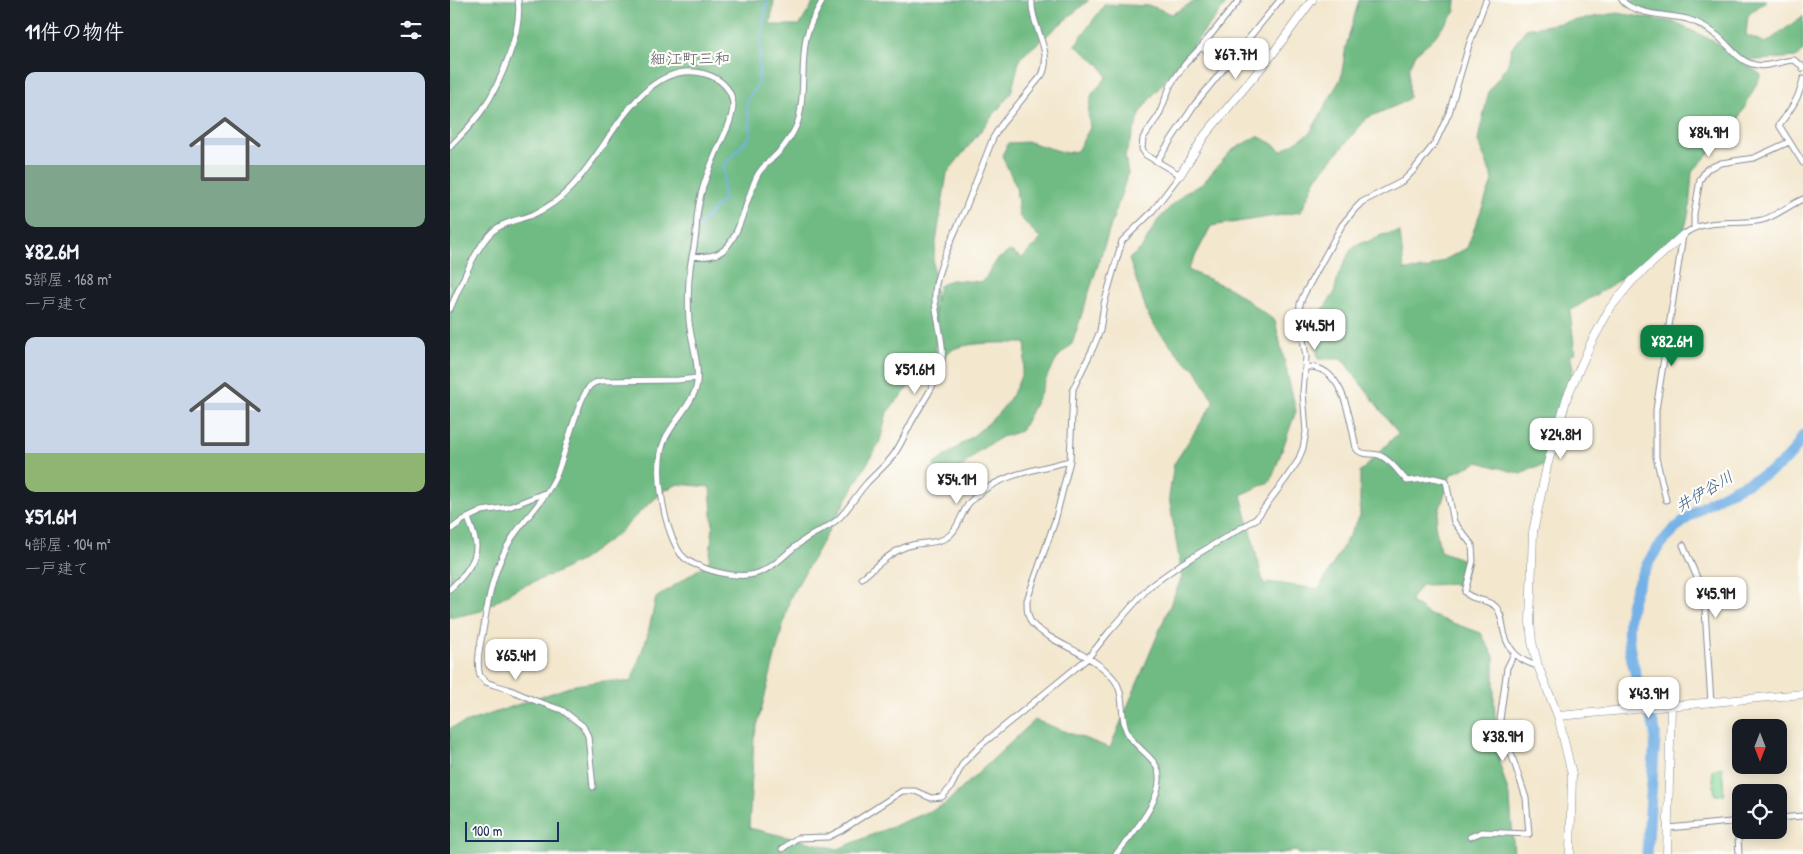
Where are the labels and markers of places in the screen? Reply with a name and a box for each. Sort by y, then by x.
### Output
pin: ¥67.7M [1195,38,1277,80]
pin: ¥84.9M [1668,116,1750,158]
pin: ¥44.5M [1274,308,1356,351]
pin: ¥82.6M [1631,324,1713,367]
pin: ¥51.6M [874,352,956,395]
pin: ¥24.8M [1520,418,1602,460]
pin: ¥54.1M [916,462,998,505]
pin: ¥45.9M [1675,576,1757,619]
pin: ¥65.4M [475,638,557,681]
pin: ¥43.9M [1608,676,1690,719]
pin: ¥38.9M [1462,720,1544,762]

